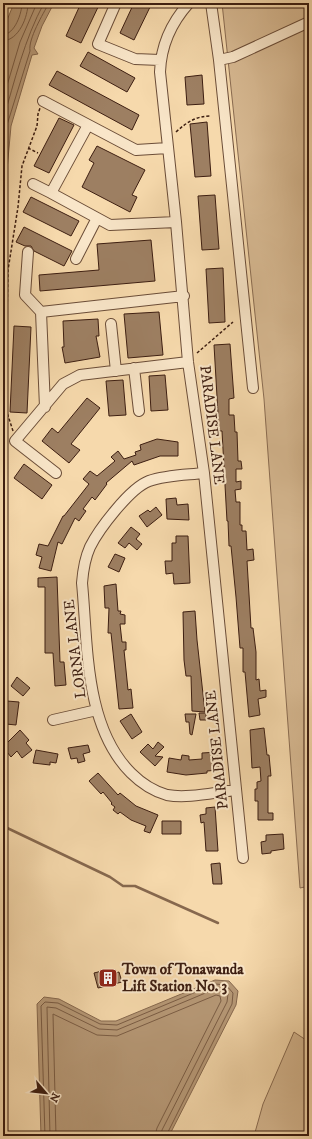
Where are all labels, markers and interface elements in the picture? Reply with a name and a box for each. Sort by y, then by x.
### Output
street label: PARADISE LANE [195,364,229,486]
street label: LORNA LANE [59,598,90,700]
street label: PARADISE LANE [201,689,233,811]
place label: Town of Tonawanda Lift Station No. 3 [121,960,244,996]
building icon: Town of Tonawanda Lift Station No. 3 [97,967,119,989]
north arrow [26,1073,66,1113]
text: N [46,1090,62,1104]

